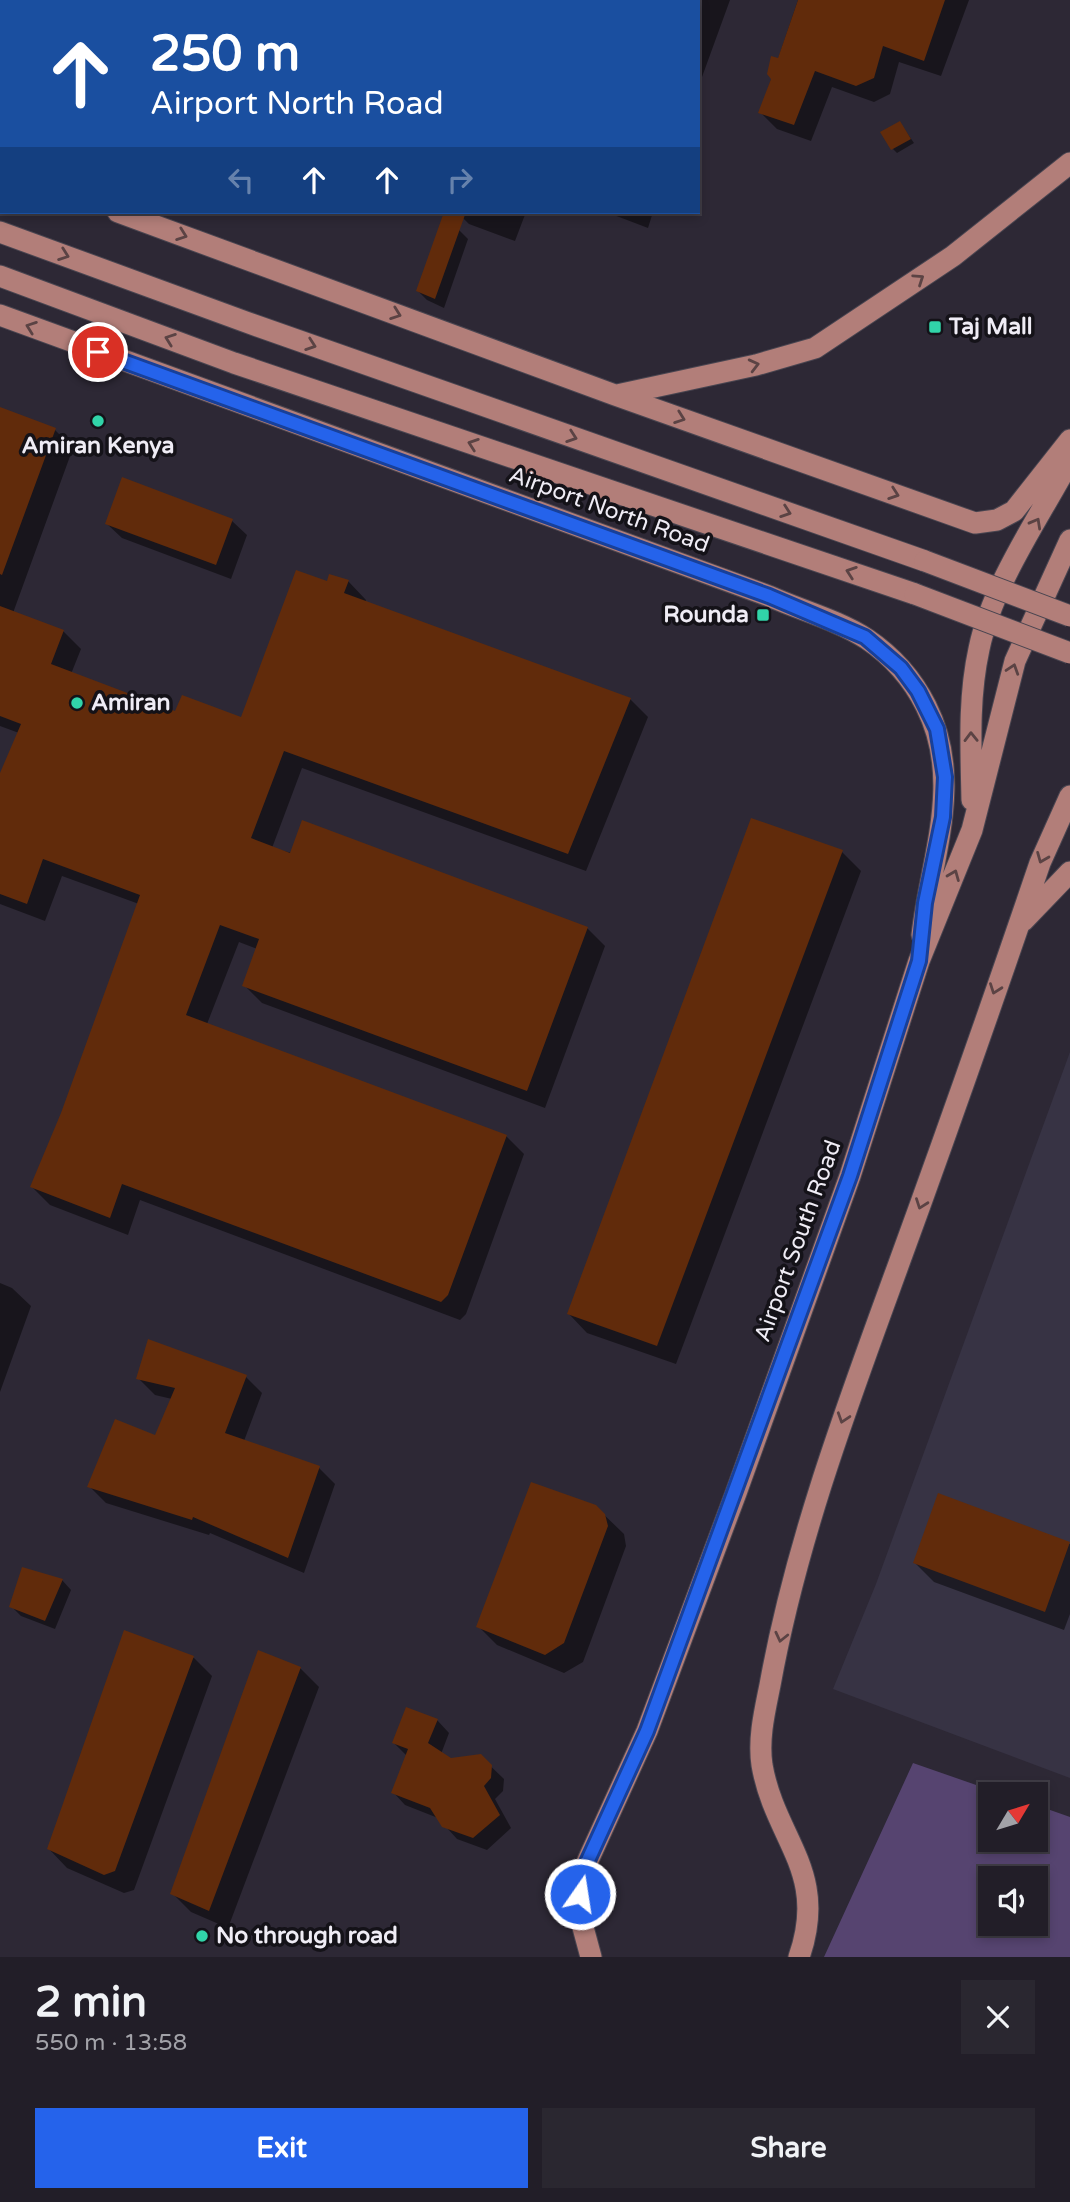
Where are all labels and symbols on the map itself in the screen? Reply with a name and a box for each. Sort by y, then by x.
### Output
one-way arrow [176,227,188,241]
one-way arrow [58,247,70,261]
one-way arrow [911,274,924,287]
one-way arrow [389,306,401,320]
place label: Taj Mall [948,313,1033,341]
marker: Taj Mall [927,319,943,335]
one-way arrow [25,321,37,335]
pin [68,322,128,382]
one-way arrow [164,333,176,347]
one-way arrow [304,337,316,351]
one-way arrow [748,359,760,373]
one-way arrow [673,410,685,424]
marker: Amiran Kenya [90,413,106,429]
one-way arrow [565,429,577,443]
place label: Amiran Kenya [22,432,174,460]
one-way arrow [467,438,480,452]
street label: Airport North Road [505,461,713,559]
one-way arrow [888,486,900,500]
one-way arrow [780,504,792,518]
one-way arrow [1028,518,1041,530]
one-way arrow [845,566,857,580]
place label: Rounda [663,601,749,629]
marker: Rounda [755,607,771,623]
one-way arrow [1005,663,1019,675]
place label: Amiran [91,689,171,717]
marker: Amiran [69,695,85,711]
one-way arrow [963,731,979,742]
one-way arrow [1036,851,1050,863]
one-way arrow [946,870,960,883]
one-way arrow [989,983,1003,995]
street label: Airport South Road [749,1136,847,1346]
one-way arrow [915,1198,929,1210]
one-way arrow [837,1412,851,1424]
one-way arrow [775,1631,789,1643]
north arrow [978,1782,1048,1852]
position arrow [543,1857,617,1931]
place label: No through road [216,1922,398,1950]
marker: No through road [194,1928,210,1944]

